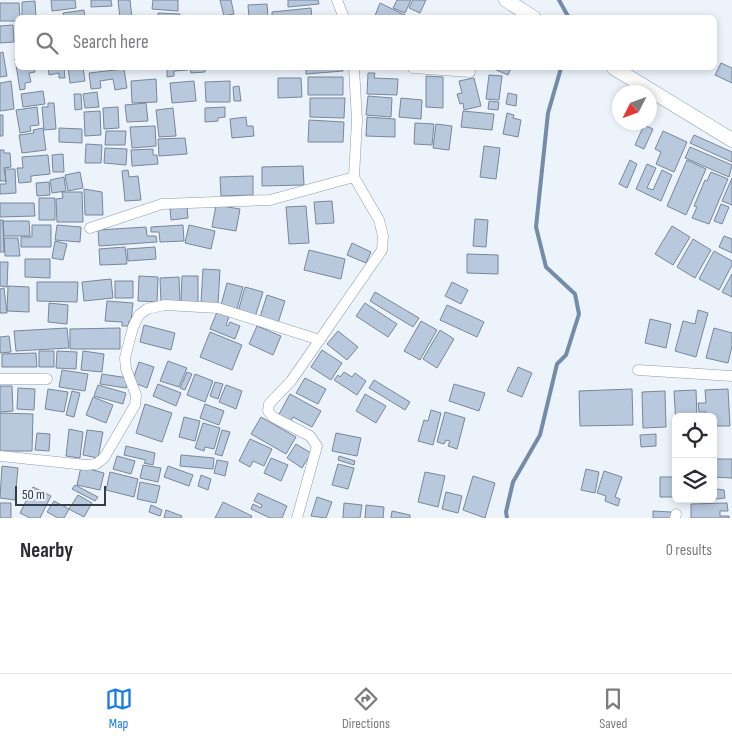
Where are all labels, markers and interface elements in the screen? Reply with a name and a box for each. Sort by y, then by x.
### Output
search box [15,15,717,70]
icon: search [33,29,61,57]
text: Search here [73,31,149,54]
north arrow [612,85,657,130]
map controls [672,413,717,503]
button: locate [672,413,717,458]
button: layers [672,458,717,503]
scale bar [15,483,106,506]
text: 50 m [22,486,45,503]
text: Nearby [20,538,73,563]
text: 0 results [666,541,712,560]
tab: Map [105,685,133,732]
tab: Directions [342,685,390,732]
tab: Saved [599,685,627,732]

